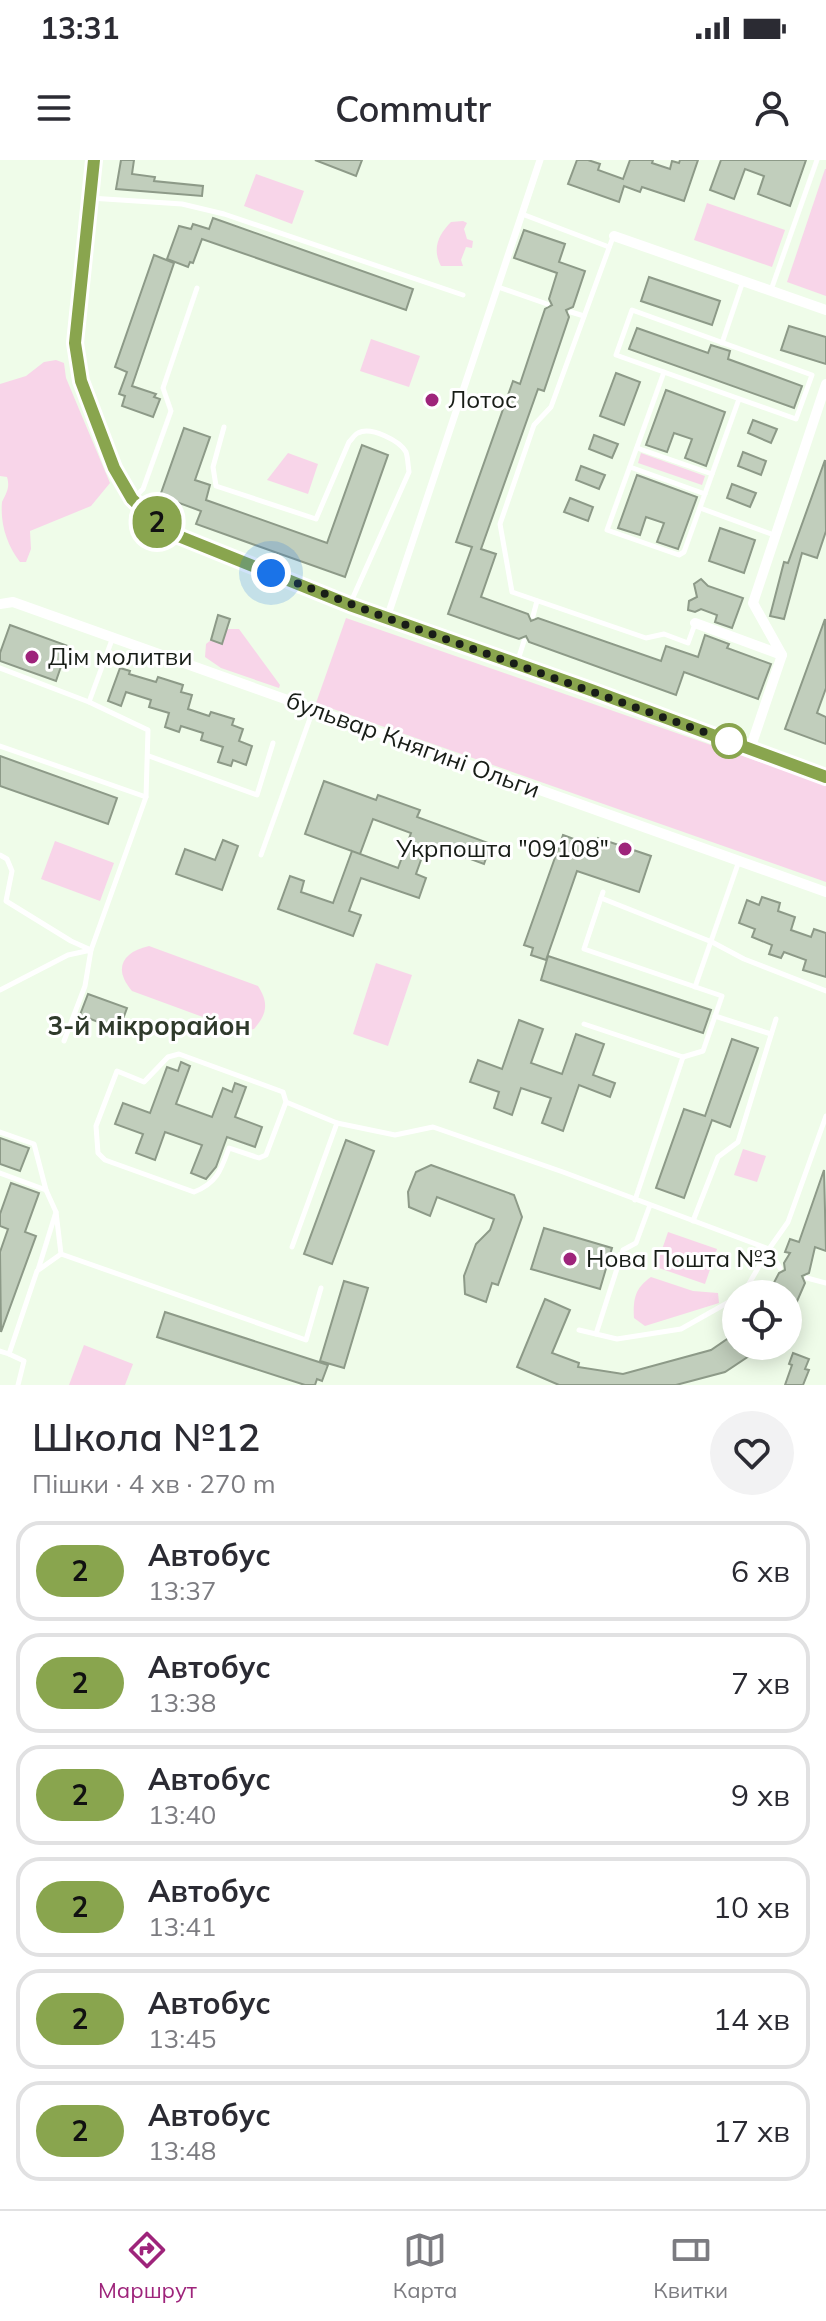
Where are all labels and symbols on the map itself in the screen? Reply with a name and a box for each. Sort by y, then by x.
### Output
place label: Лотос [448,384,517,414]
marker: Лотос [423,391,441,409]
line badge: 2 [131,496,183,548]
your location [251,553,291,593]
place label: Дім молитви [48,641,192,671]
marker: Дім молитви [23,648,41,666]
street label: бульвар Княгині Ольги [282,684,544,804]
unlabelled marker [712,724,746,758]
place label: Укрпошта "09108" [395,833,609,863]
marker: Укрпошта "09108" [616,840,634,858]
district label: 3-й мікрорайон [47,1009,251,1042]
place label: Нова Пошта №3 [586,1243,777,1273]
marker: Нова Пошта №3 [561,1250,579,1268]

